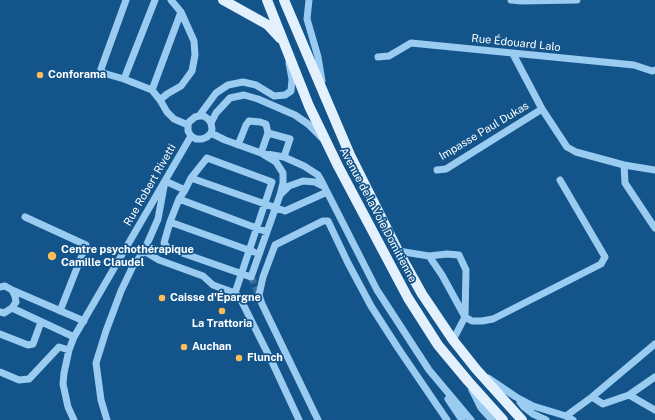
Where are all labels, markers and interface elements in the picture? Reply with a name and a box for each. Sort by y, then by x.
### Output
street label: Rue Édouard Lalo [471,32,561,54]
place label: Conforama [48,68,106,82]
marker: Conforama [35,70,45,80]
street label: Impasse Paul Dukas [437,99,531,163]
street label: Rue Robert Rivetti [121,142,179,228]
street label: Avenue de la Voie Domitienne [337,145,419,285]
place label: Centre psychothérapique Camille Claudel [61,243,194,269]
marker: Centre psychothérapique Camille Claudel [46,250,58,262]
place label: Caisse d'Épargne [170,291,261,305]
marker: Caisse d'Épargne [157,293,167,303]
marker: La Trattoria [217,306,227,316]
place label: La Trattoria [192,317,252,331]
place label: Auchan [192,340,232,354]
marker: Auchan [179,342,189,352]
place label: Flunch [247,351,283,365]
marker: Flunch [234,353,244,363]

